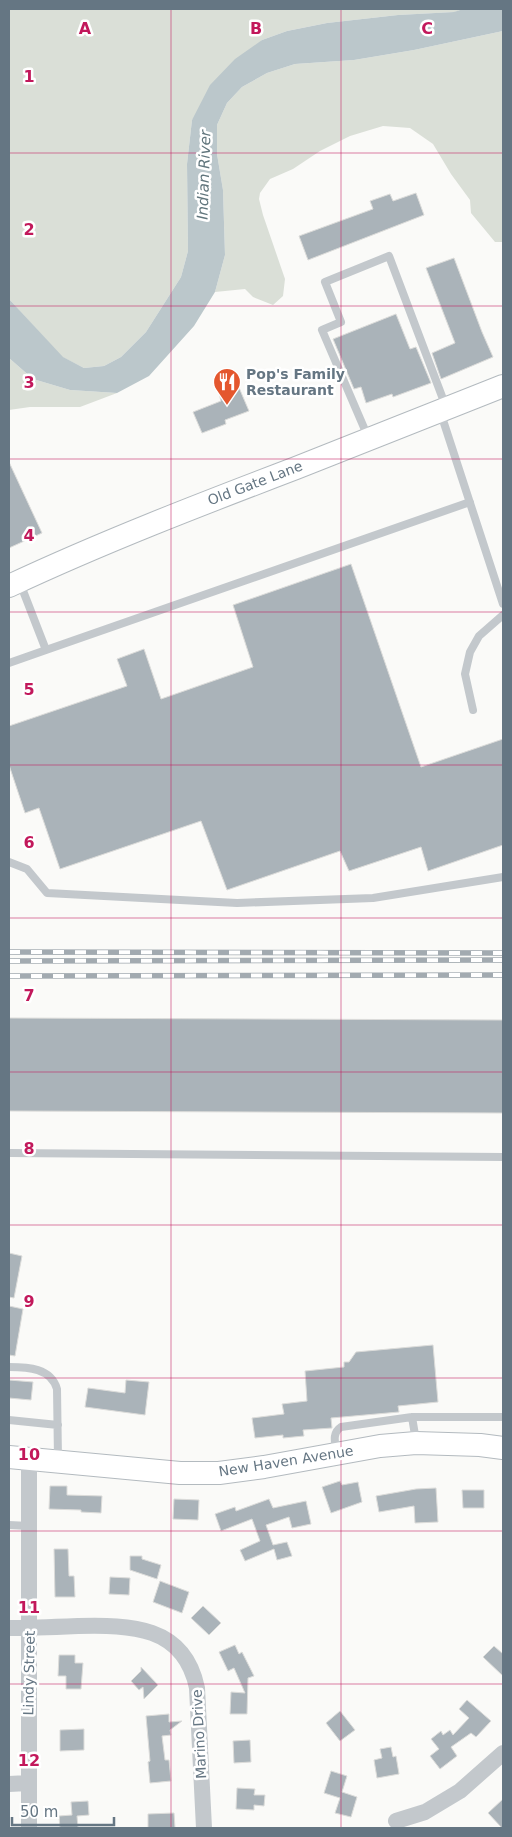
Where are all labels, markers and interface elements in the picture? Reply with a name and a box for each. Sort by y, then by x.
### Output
text: A [79,19,92,38]
text: B [250,19,262,38]
text: C [421,19,433,38]
text: 1 [23,67,35,86]
water label: Indian River [193,129,215,220]
text: 2 [23,220,35,239]
place label: Pop's Family Restaurant [246,366,345,398]
restaurant icon: Pop's Family Restaurant [212,367,242,406]
text: 3 [23,373,35,392]
street label: Old Gate Lane [205,458,305,508]
text: 4 [23,526,35,545]
text: 5 [23,680,35,699]
text: 6 [23,833,35,852]
text: 7 [23,986,35,1005]
text: 8 [23,1139,35,1158]
text: 9 [23,1292,35,1311]
street label: New Haven Avenue [217,1442,355,1480]
text: 10 [18,1445,40,1464]
text: 11 [18,1598,40,1617]
street label: Lindy Street [20,1630,38,1716]
street label: Marino Drive [189,1689,209,1779]
text: 12 [18,1751,40,1770]
scale bar [12,1794,115,1826]
text: 50 m [20,1803,58,1821]

